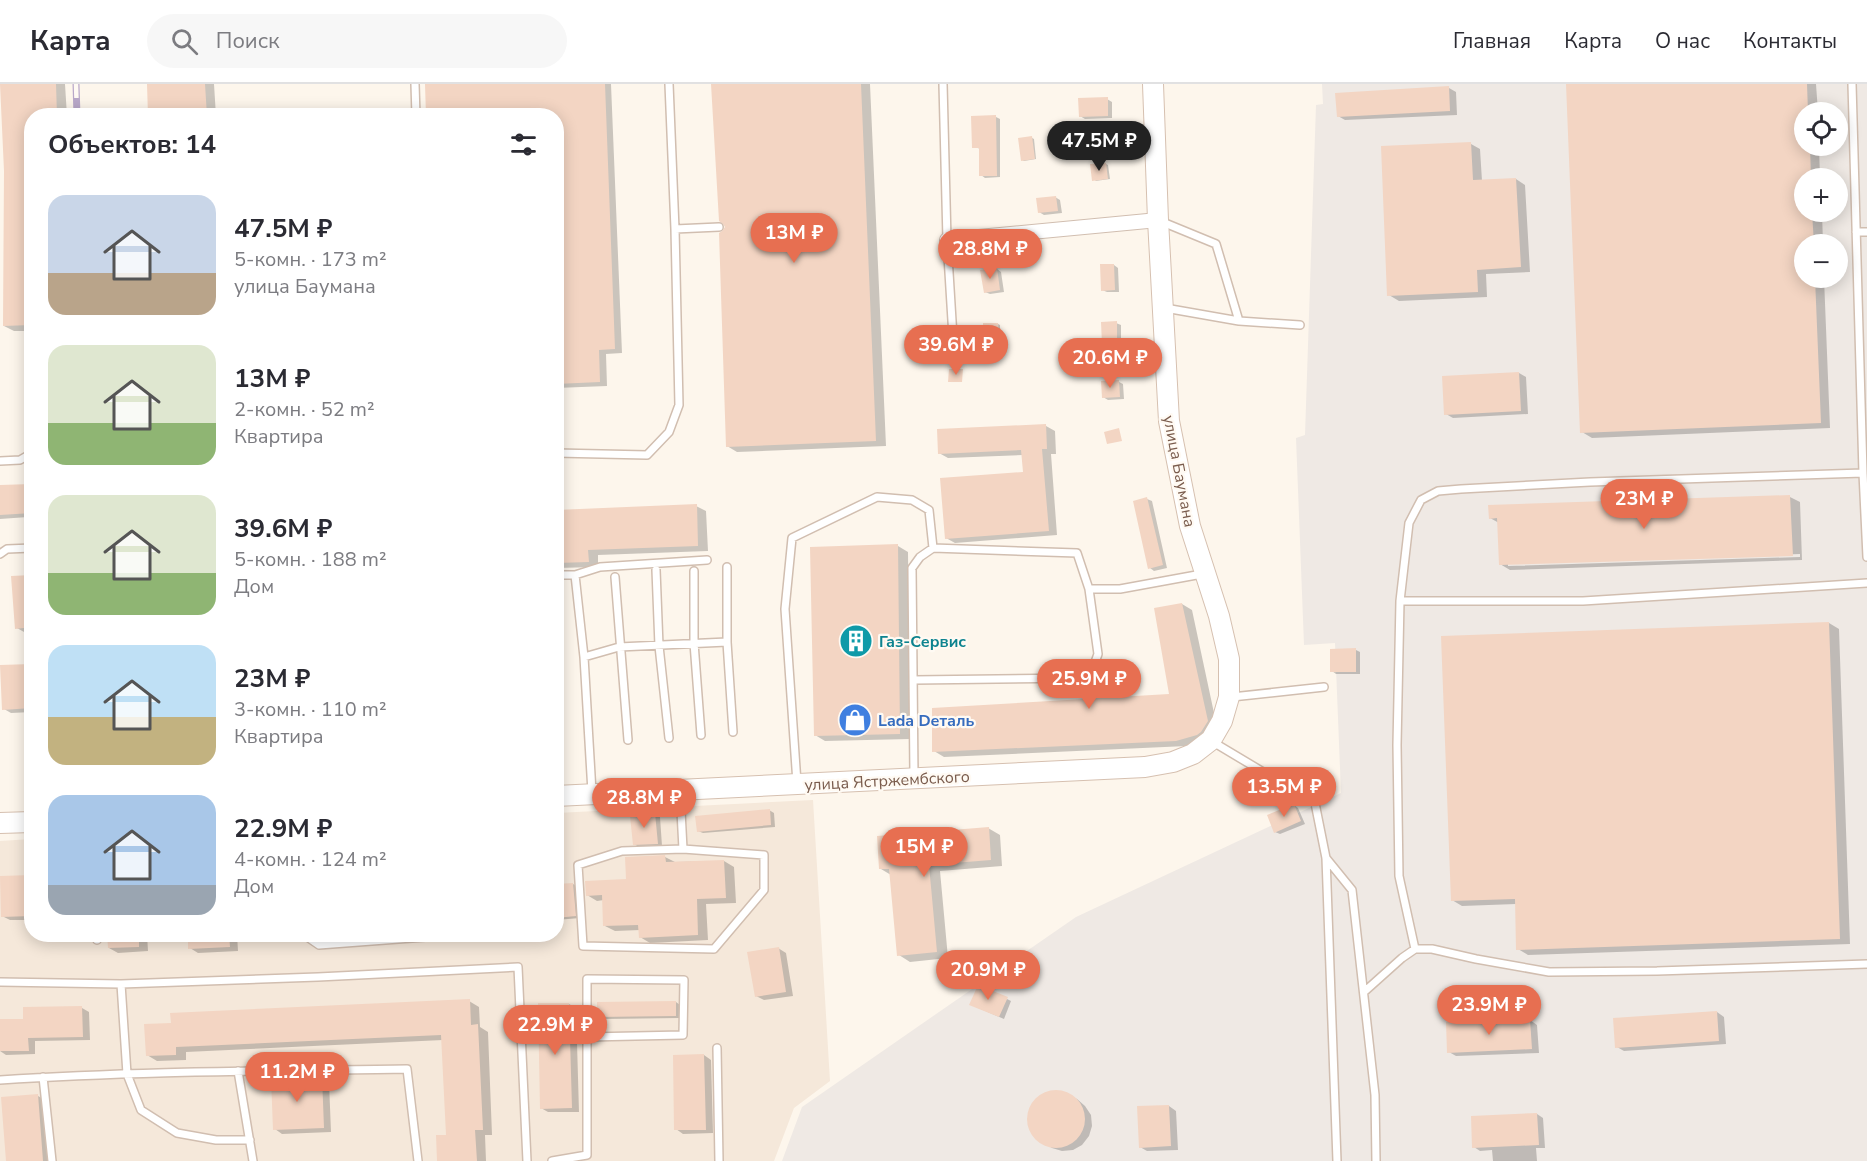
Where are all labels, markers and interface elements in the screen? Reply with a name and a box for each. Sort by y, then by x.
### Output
search box [147,14,567,68]
text: Карта [30,22,111,60]
icon: search [168,25,201,58]
text: Поиск [216,26,280,56]
text: Главная [1453,27,1531,55]
text: Карта [1564,27,1622,55]
text: О нас [1655,27,1710,55]
text: Контакты [1743,27,1837,55]
map controls [1794,102,1848,288]
button: locate [1794,102,1848,156]
pin: 47.5M ₽ [1044,121,1154,172]
text: Объектов: 14 [48,127,216,162]
text: 47.5M ₽ [1061,127,1137,154]
icon: filters [507,128,540,161]
button: + [1794,168,1848,222]
text: 47.5M ₽ [234,211,332,246]
pin: 13M ₽ [752,213,836,264]
icon: home [96,219,168,291]
text: 13M ₽ [765,219,823,246]
pin: 28.8M ₽ [935,229,1045,280]
button: − [1794,234,1848,288]
text: 28.8M ₽ [952,235,1028,262]
text: 5-комн. · 173 m² [234,246,387,273]
text: улица Баумана [234,273,376,300]
pin: 39.6M ₽ [901,325,1011,376]
text: 39.6M ₽ [918,331,994,358]
pin: 20.6M ₽ [1055,338,1165,389]
text: 20.6M ₽ [1072,344,1148,371]
text: 13M ₽ [234,361,310,396]
icon: home [96,369,168,441]
text: 2-комн. · 52 m² [234,396,375,423]
street label: улица Баумана [1157,413,1201,529]
text: Квартира [234,423,324,450]
pin: 23M ₽ [1602,479,1686,530]
text: 23M ₽ [1615,485,1673,512]
text: 39.6M ₽ [234,511,332,546]
icon: home [96,519,168,591]
text: 5-комн. · 188 m² [234,546,387,573]
text: Дом [234,573,274,600]
building icon: Газ-Сервис [838,623,874,659]
place label: Газ-Сервис [879,631,966,653]
pin: 25.9M ₽ [1034,659,1144,710]
text: 23M ₽ [234,661,310,696]
text: 25.9M ₽ [1051,665,1127,692]
icon: home [96,669,168,741]
text: 3-комн. · 110 m² [234,696,387,723]
shop icon: Lada Dеталь [837,702,873,738]
place label: Lada Dеталь [878,710,975,732]
text: Квартира [234,723,324,750]
street label: улица Ястржембского [804,766,970,796]
pin: 13.5M ₽ [1229,767,1339,818]
text: 13.5M ₽ [1246,773,1322,800]
pin: 28.8M ₽ [589,778,699,829]
text: 28.8M ₽ [606,784,682,811]
text: 22.9M ₽ [234,811,332,846]
icon: home [96,819,168,891]
pin: 15M ₽ [882,827,966,878]
text: 15M ₽ [895,833,953,860]
text: 4-комн. · 124 m² [234,846,387,873]
text: Дом [234,873,274,900]
pin: 20.9M ₽ [933,950,1043,1001]
text: 20.9M ₽ [950,956,1026,983]
pin: 23.9M ₽ [1434,985,1544,1036]
text: 23.9M ₽ [1451,991,1527,1018]
pin: 22.9M ₽ [500,1005,610,1056]
text: 22.9M ₽ [517,1011,593,1038]
pin: 11.2M ₽ [242,1052,352,1103]
text: 11.2M ₽ [259,1058,335,1085]

